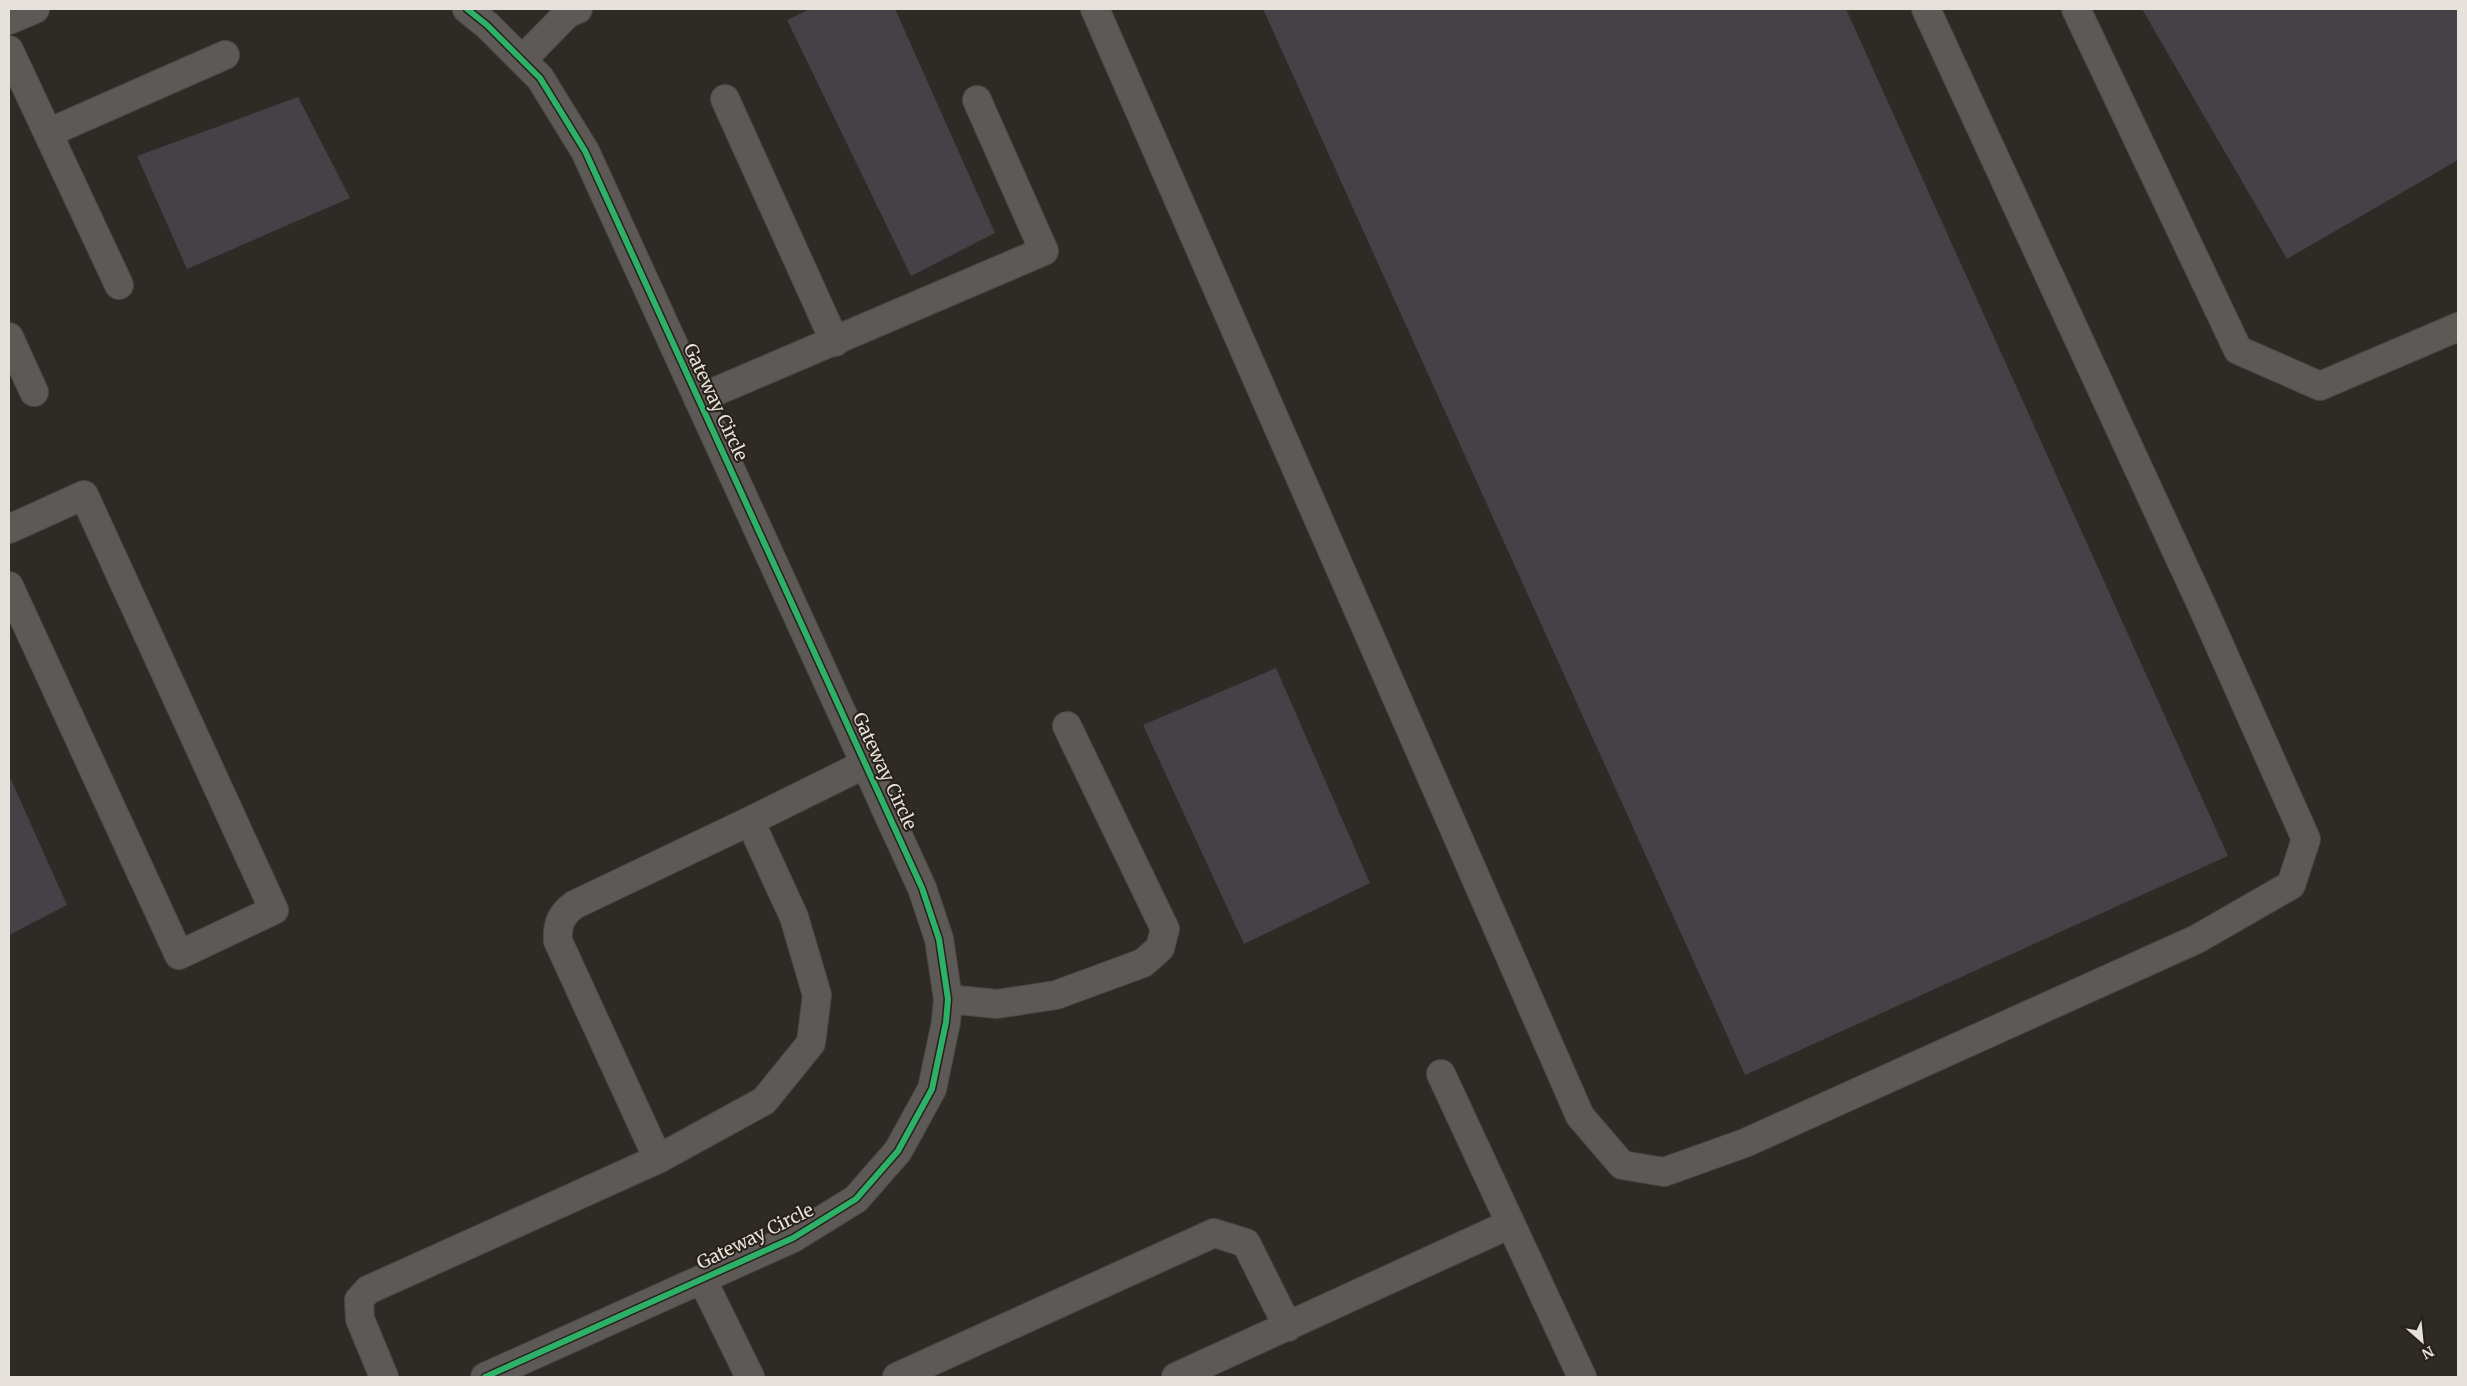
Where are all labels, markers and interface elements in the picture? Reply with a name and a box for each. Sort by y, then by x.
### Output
street label: Gateway Circle [679,340,753,464]
street label: Gateway Circle [848,709,922,833]
street label: Gateway Circle [693,1198,817,1274]
north arrow [2397,1316,2447,1366]
text: N [2419,1342,2437,1363]

